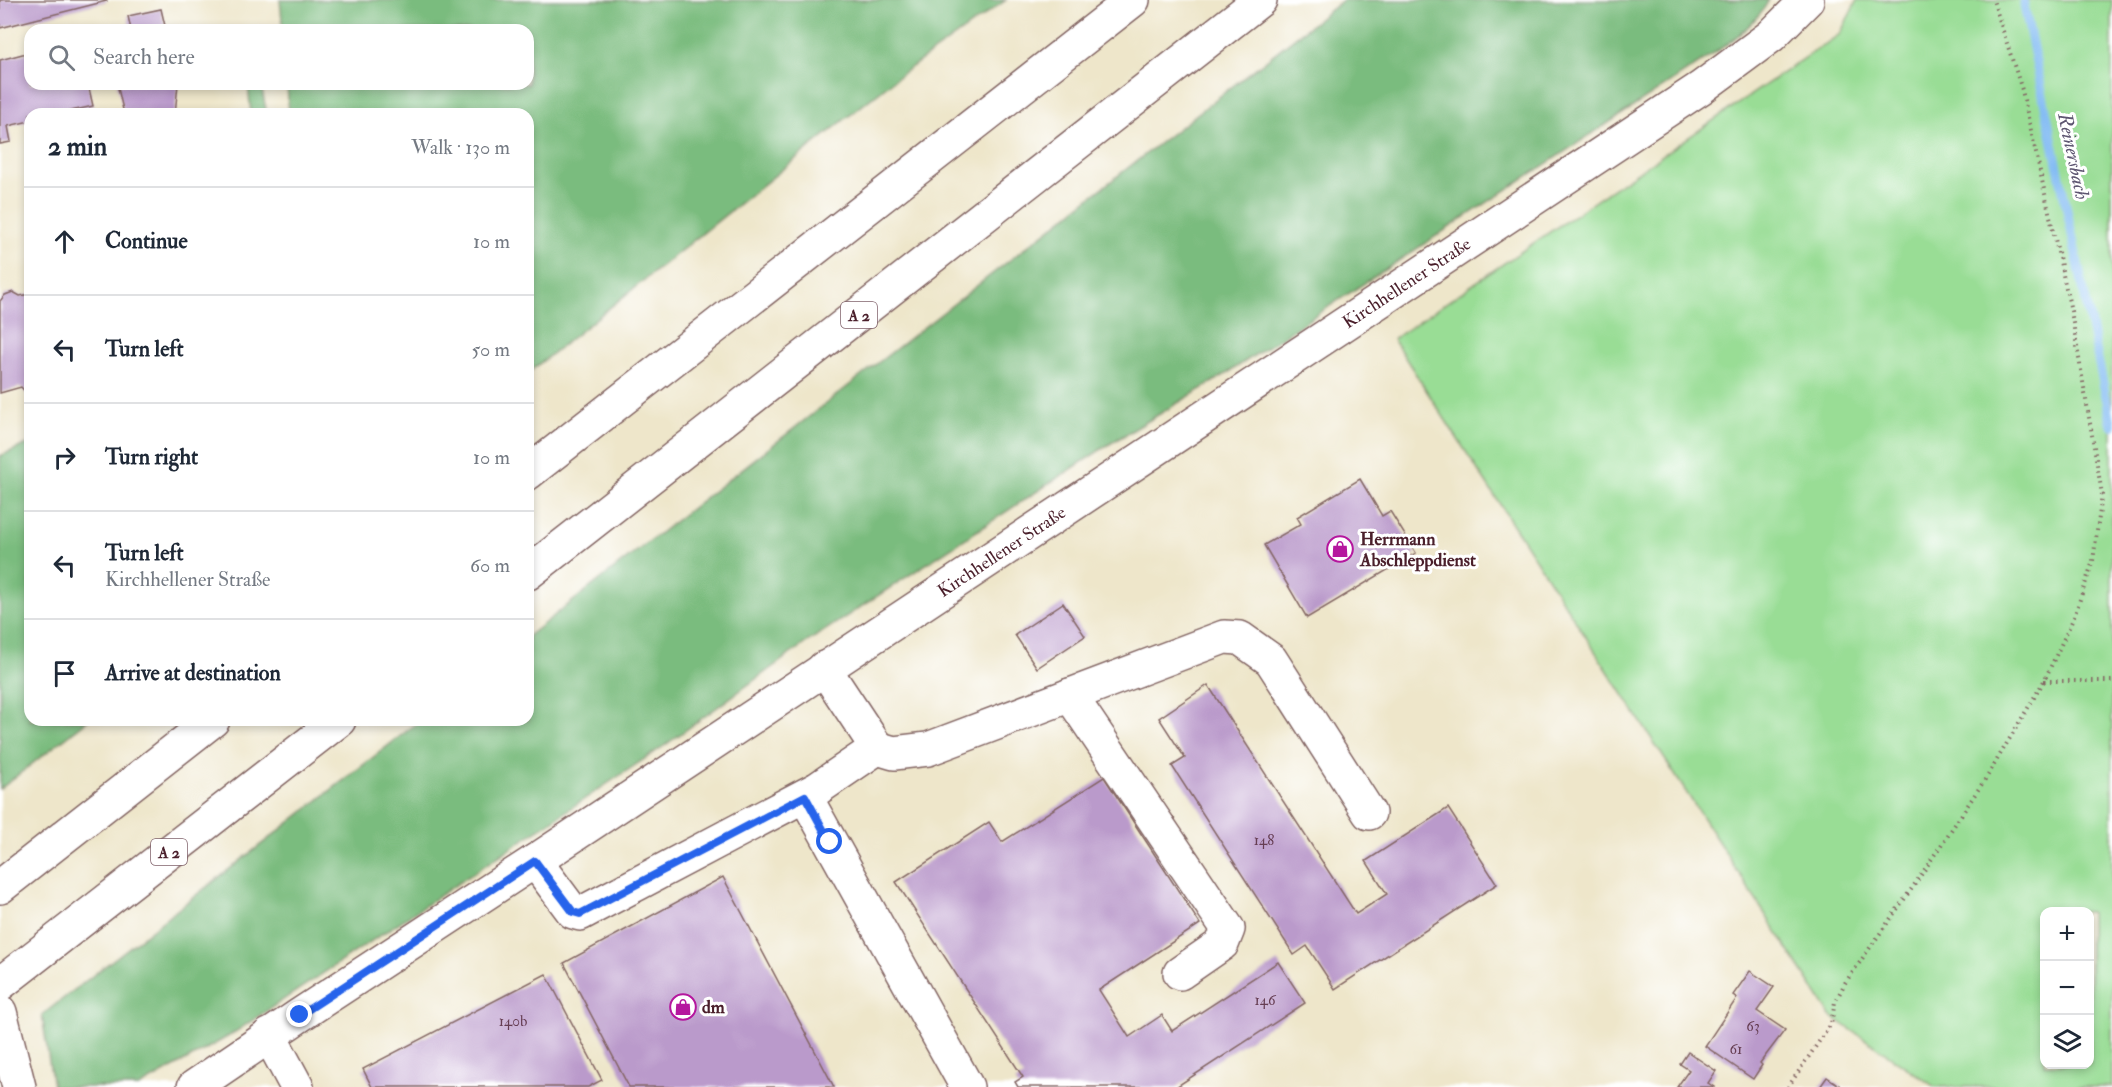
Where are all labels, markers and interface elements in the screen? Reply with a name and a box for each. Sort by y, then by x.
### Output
search box [24,24,534,90]
icon: search [45,41,78,74]
text: Search here [93,43,195,71]
water label: Reinersbach [2052,110,2095,202]
text: 2 min [48,131,107,163]
text: Walk · 130 m [411,135,510,160]
icon: ahead [48,225,81,258]
text: Continue [105,227,188,255]
text: 10 m [473,229,510,254]
street label: Kirchhellener Straße [1338,232,1476,334]
road number: A 2 [841,302,877,328]
icon: left [48,333,81,366]
text: Turn left [105,335,184,363]
text: 50 m [471,337,510,362]
icon: right [48,441,81,474]
text: Turn right [105,443,198,471]
text: 10 m [473,445,510,470]
street label: Kirchhellener Straße [933,501,1071,603]
place label: Herrmann Abschleppdienst [1359,528,1476,572]
shop icon: Herrmann Abschleppdienst [1325,534,1355,564]
text: Turn left [105,539,184,567]
icon: left [48,549,81,582]
text: 60 m [470,553,510,578]
text: Kirchhellener Straße [105,567,270,592]
icon: arrive [48,657,81,690]
text: Arrive at destination [105,659,281,687]
route start [816,828,842,854]
house number: 148 [1254,831,1274,850]
road number: A 2 [151,839,187,865]
map controls [2040,907,2094,1069]
button: + [2040,907,2094,961]
button: − [2040,961,2094,1015]
house number: 146 [1255,991,1277,1010]
shop icon: dm [668,992,698,1022]
place label: dm [702,996,726,1019]
route end [286,1001,312,1027]
house number: 140b [499,1012,527,1031]
button: layers [2040,1015,2094,1069]
house number: 63 [1746,1017,1760,1036]
house number: 61 [1730,1040,1742,1059]

